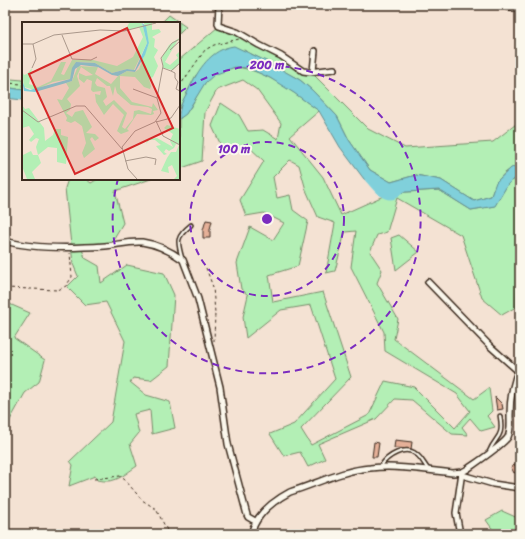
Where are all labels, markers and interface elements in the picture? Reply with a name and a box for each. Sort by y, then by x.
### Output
inset map [22,22,180,180]
text: 200 m [249,54,285,76]
text: 100 m [218,138,251,160]
centre of rings [260,212,274,226]

